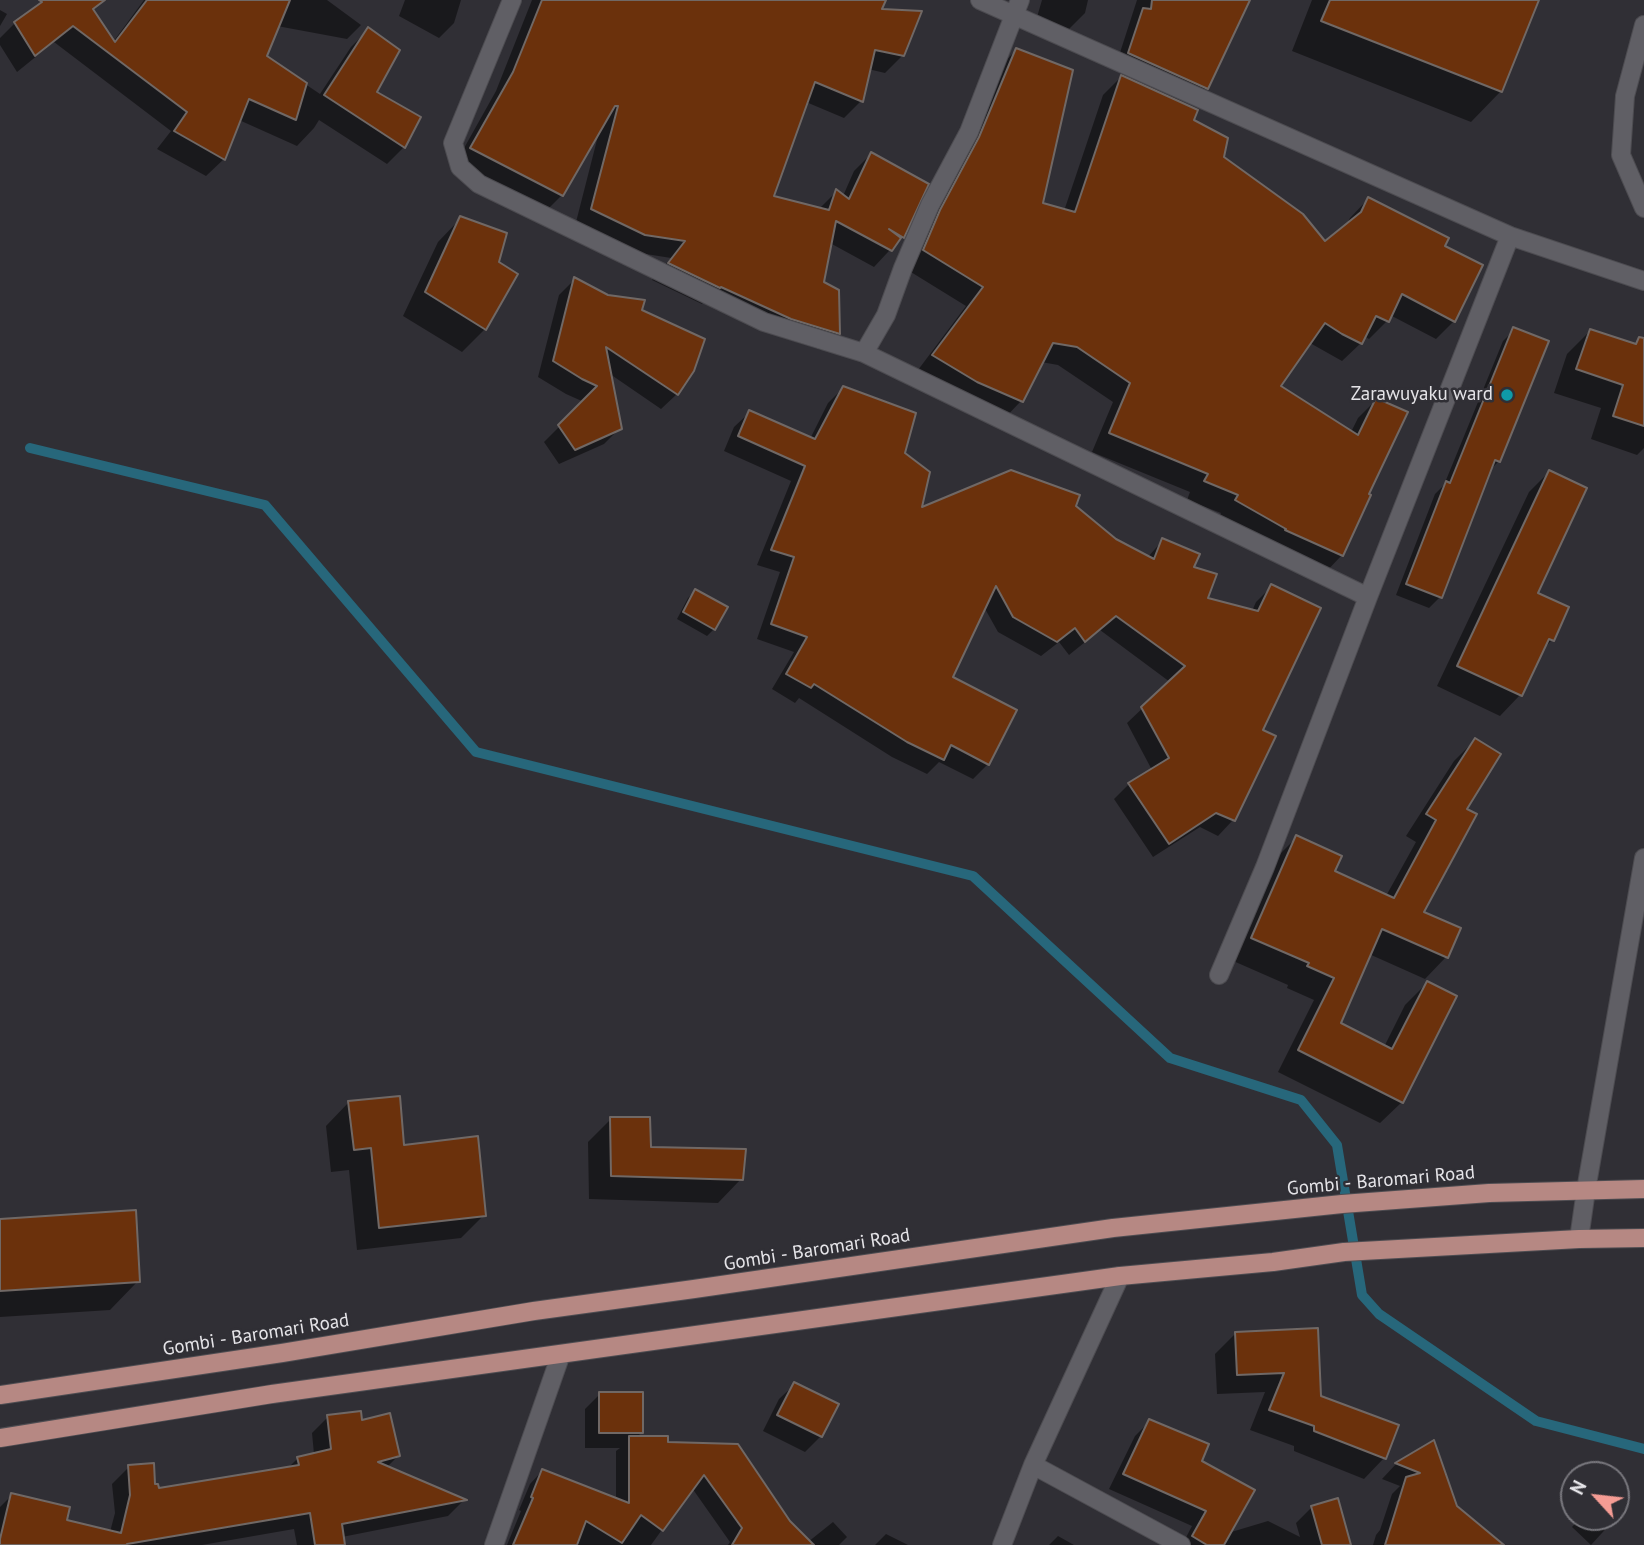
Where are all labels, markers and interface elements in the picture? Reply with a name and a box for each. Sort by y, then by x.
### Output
place label: Zarawuyaku ward [1351,384,1493,406]
marker: Zarawuyaku ward [1499,387,1515,403]
street label: Gombi - Baromari Road [1286,1161,1476,1201]
street label: Gombi - Baromari Road [722,1224,912,1276]
street label: Gombi - Baromari Road [161,1309,351,1361]
north arrow [1560,1461,1630,1531]
text: N [1565,1476,1592,1498]

